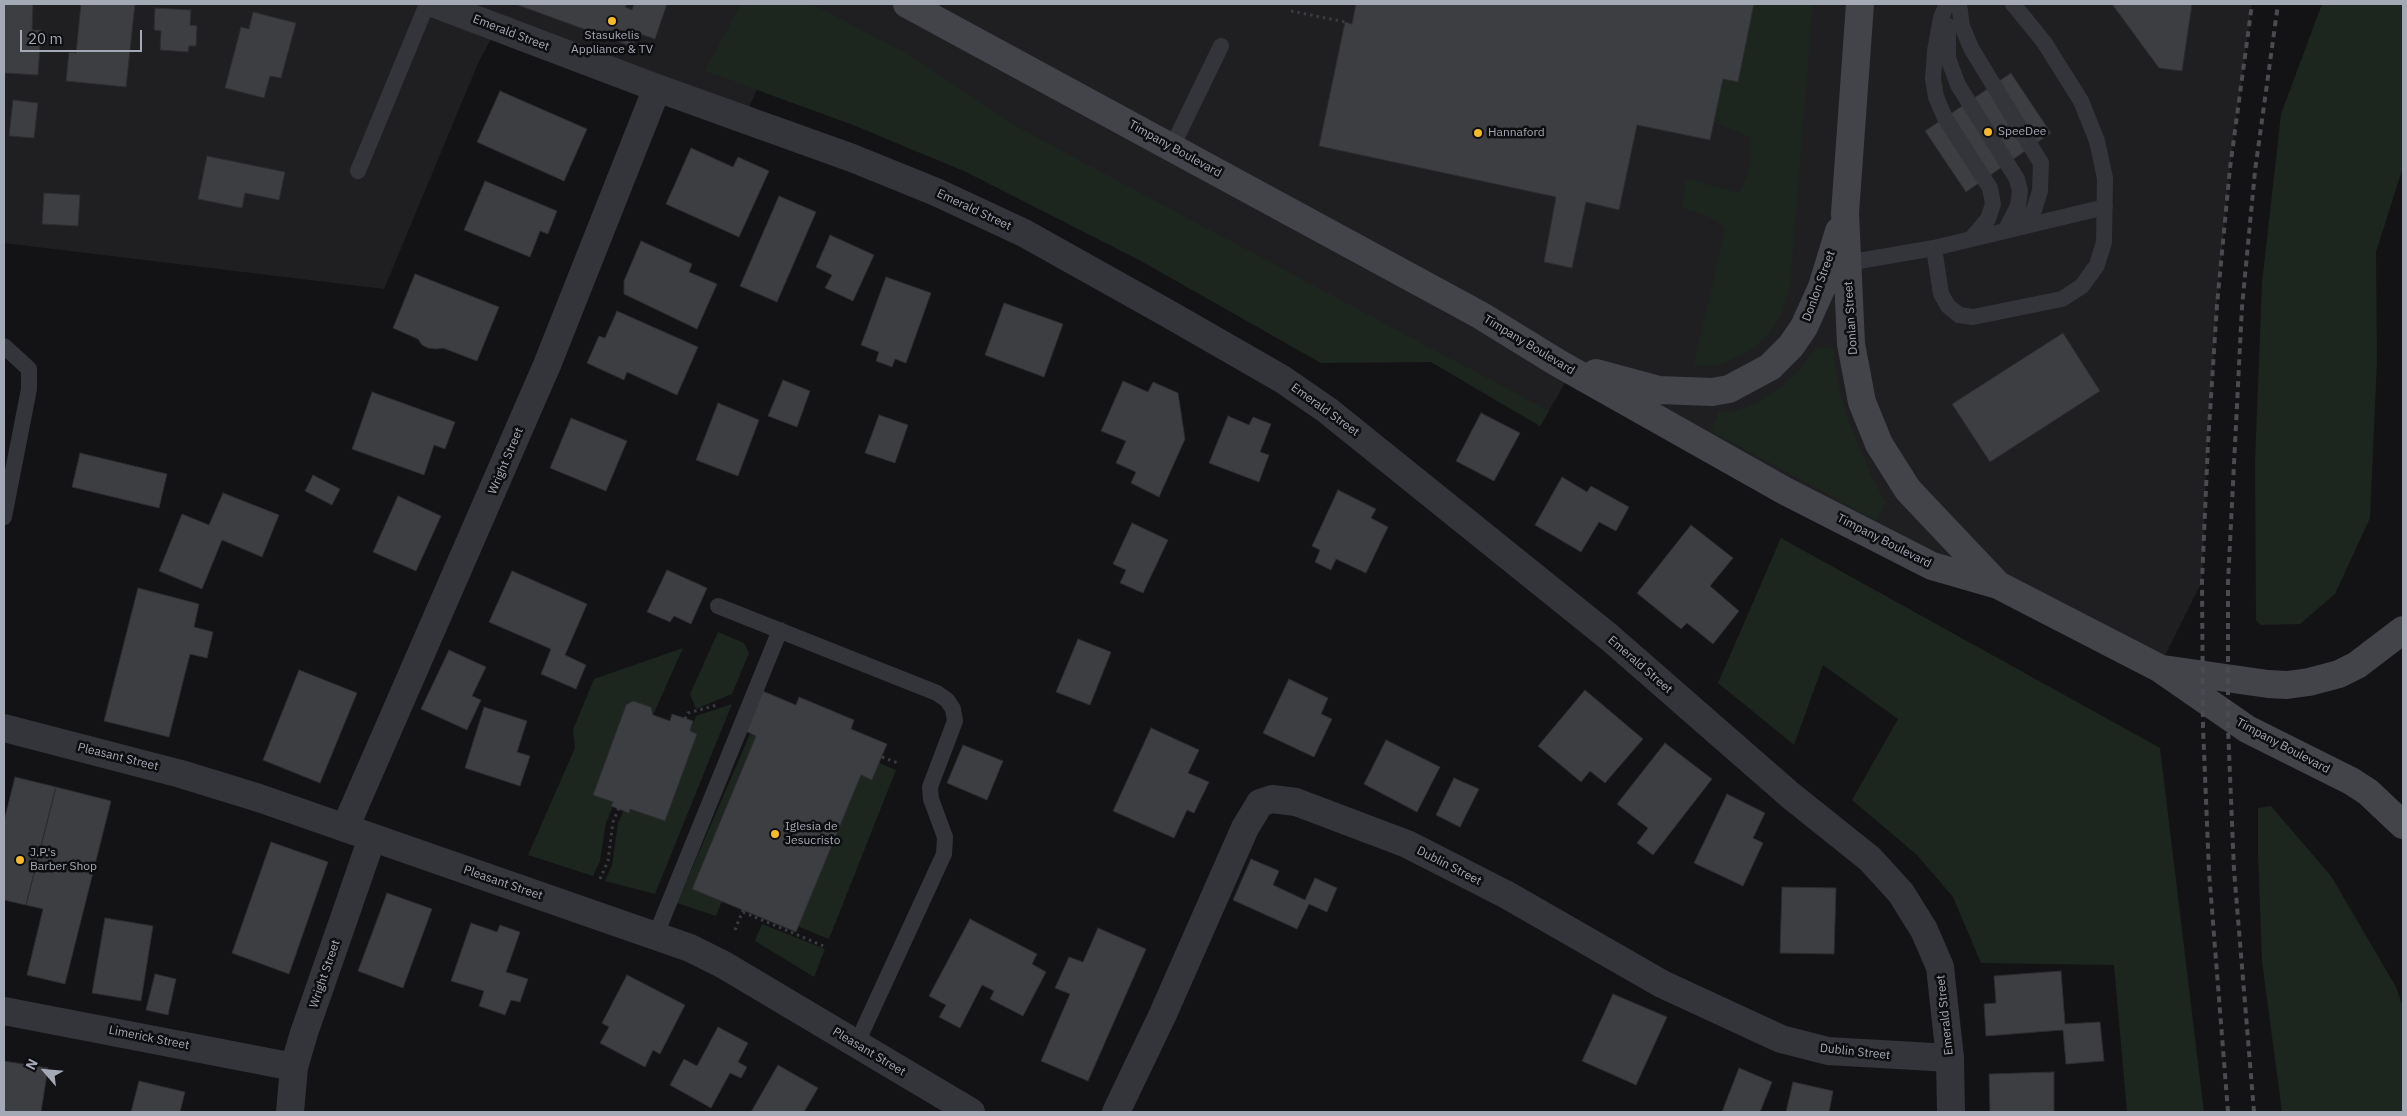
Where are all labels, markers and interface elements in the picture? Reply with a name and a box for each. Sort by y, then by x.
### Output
street label: Emerald Street [471,12,551,54]
marker: Stasukelis Appliance & TV [606,15,618,27]
scale bar [22,20,145,52]
text: 20 m [28,29,63,48]
place label: Stasukelis Appliance & TV [571,29,653,57]
street label: Timpany Boulevard [1126,118,1224,180]
place label: SpeeDee [1998,125,2046,139]
place label: Hannaford [1488,126,1545,140]
marker: SpeeDee [1982,126,1994,138]
marker: Hannaford [1472,127,1484,139]
street label: Emerald Street [934,186,1014,234]
street label: Donlon Street [1800,249,1838,323]
street label: Donlan Street [1841,281,1861,355]
street label: Timpany Boulevard [1481,312,1577,378]
street label: Emerald Street [1288,380,1362,440]
street label: Wright Street [485,425,527,497]
street label: Timpany Boulevard [1834,511,1934,571]
street label: Emerald Street [1605,633,1675,697]
street label: Timpany Boulevard [2234,715,2332,777]
street label: Pleasant Street [76,740,160,774]
place label: Iglesia de Jesucristo [785,820,840,848]
marker: Iglesia de Jesucristo [769,828,781,840]
street label: Dublin Street [1414,844,1484,888]
place label: J.P.'s Barber Shop [30,846,97,874]
marker: J.P.'s Barber Shop [14,854,26,866]
street label: Pleasant Street [462,863,544,903]
street label: Wright Street [307,938,343,1010]
street label: Emerald Street [1934,974,1956,1056]
street label: Limerick Street [108,1023,190,1053]
street label: Pleasant Street [830,1025,908,1079]
street label: Dublin Street [1819,1041,1891,1063]
north arrow [20,1046,70,1096]
text: N [21,1056,42,1073]

